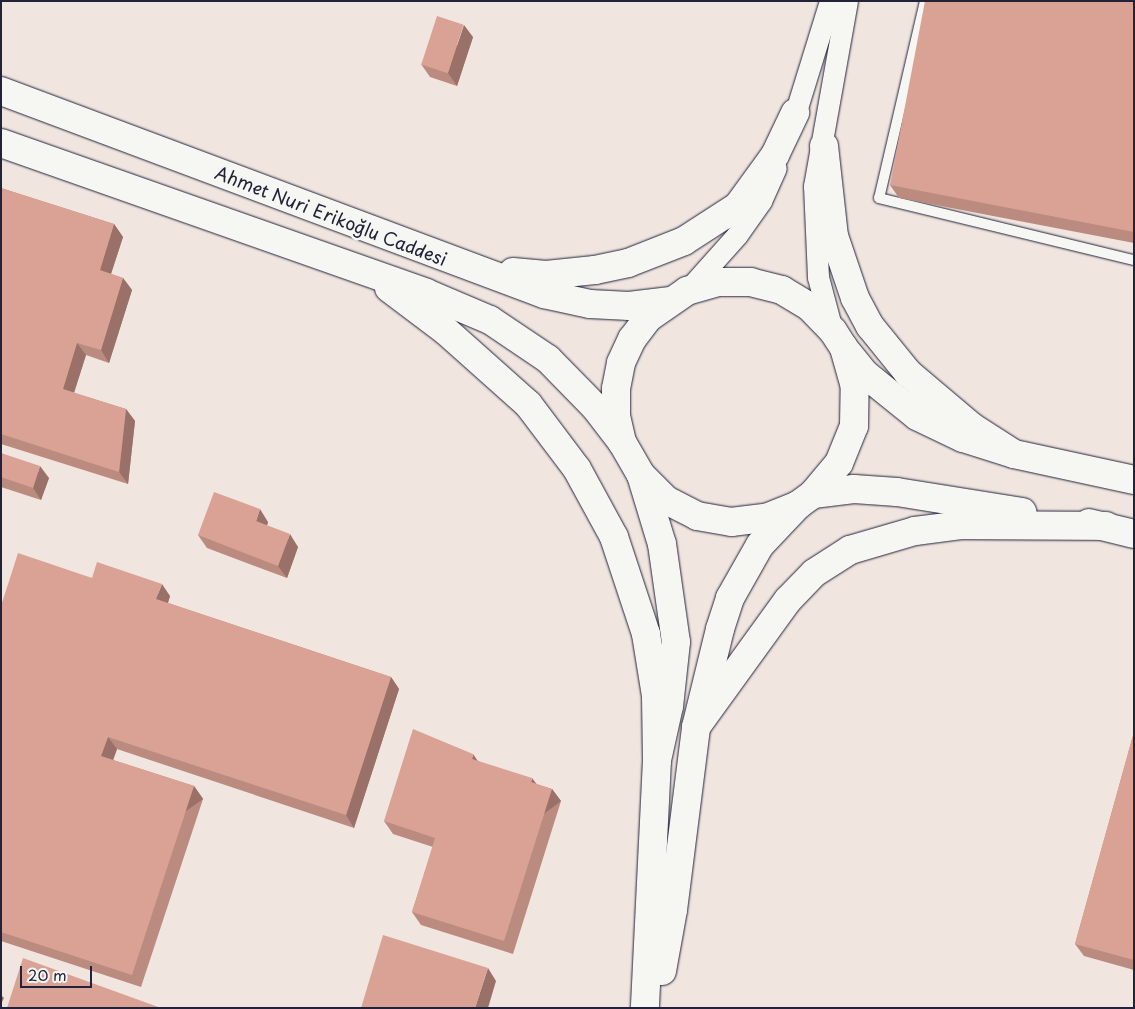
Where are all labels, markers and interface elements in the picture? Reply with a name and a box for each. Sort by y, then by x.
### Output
street label: Ahmet Nuri Erikoğlu Caddesi [210,161,452,271]
scale bar [22,956,95,988]
text: 20 m [28,963,67,986]

